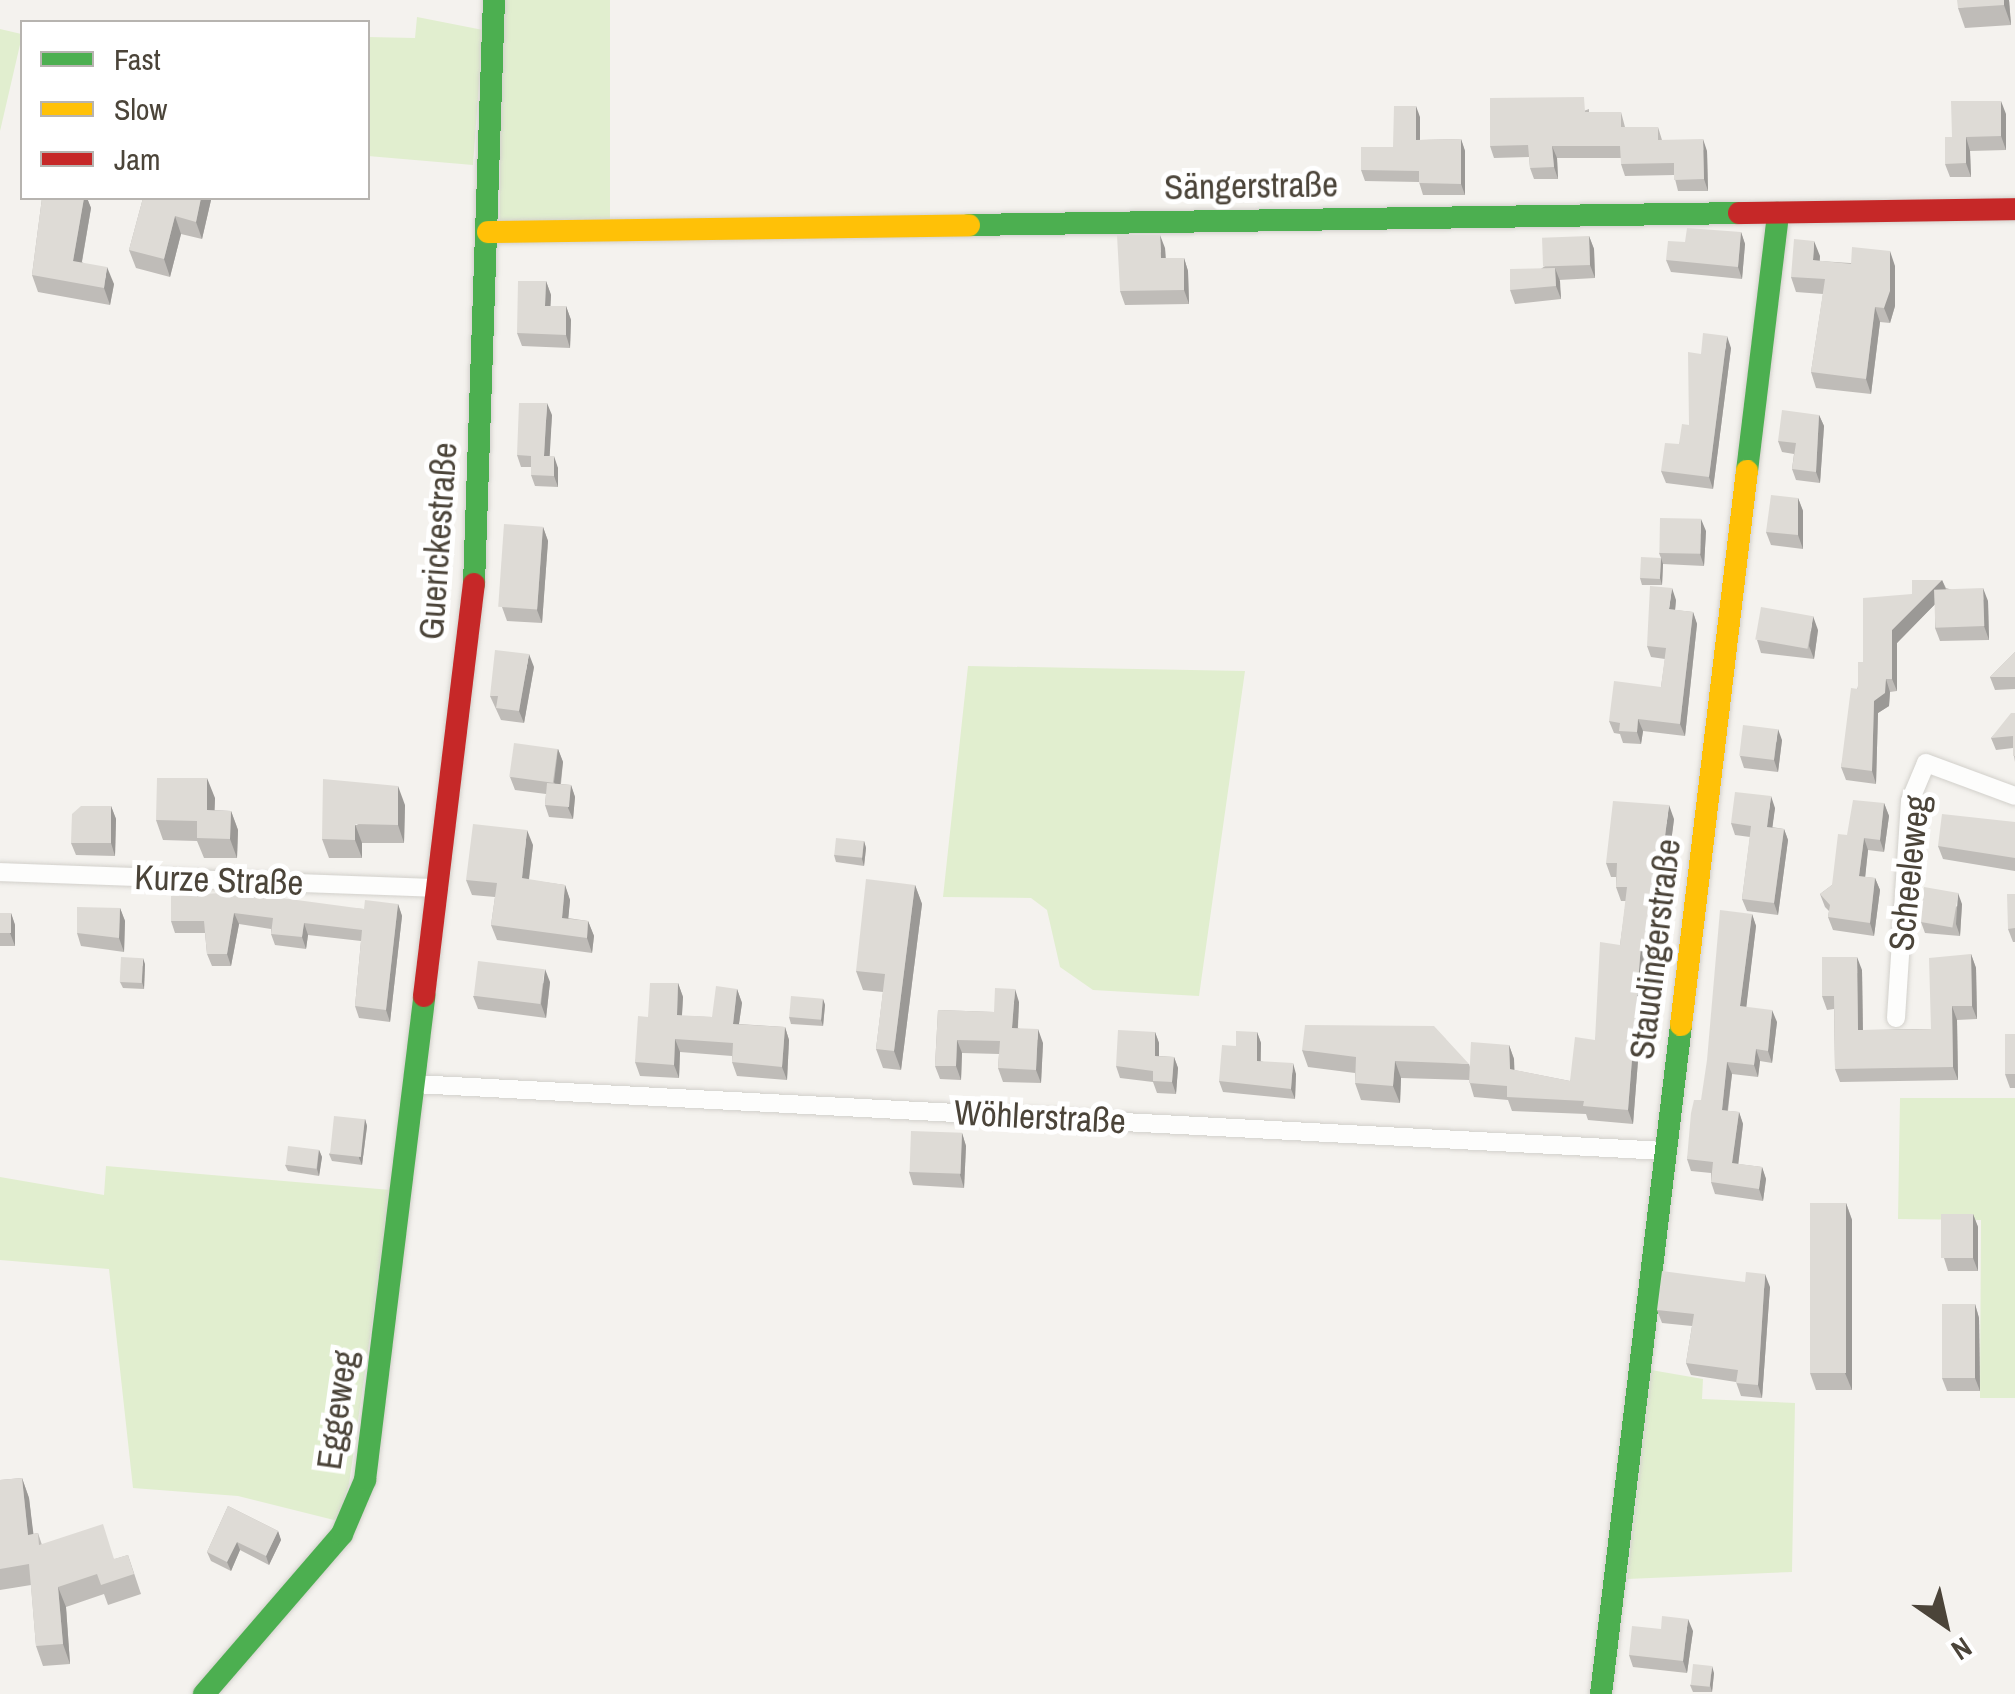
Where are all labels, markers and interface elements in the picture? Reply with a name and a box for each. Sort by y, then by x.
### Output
legend [20,20,370,200]
text: Fast [114,39,161,79]
text: Slow [114,89,167,129]
text: Jam [114,139,160,179]
street label: Sängerstraße [1164,163,1338,209]
street label: Guerickestraße [410,441,466,641]
street label: Scheeleweg [1880,793,1938,953]
street label: Staudingerstraße [1621,836,1689,1062]
street label: Kurze Straße [134,856,304,904]
street label: Wöhlerstraße [953,1092,1127,1142]
street label: Eggeweg [308,1348,366,1472]
north arrow [1895,1574,1995,1674]
text: N [1944,1628,1979,1669]

